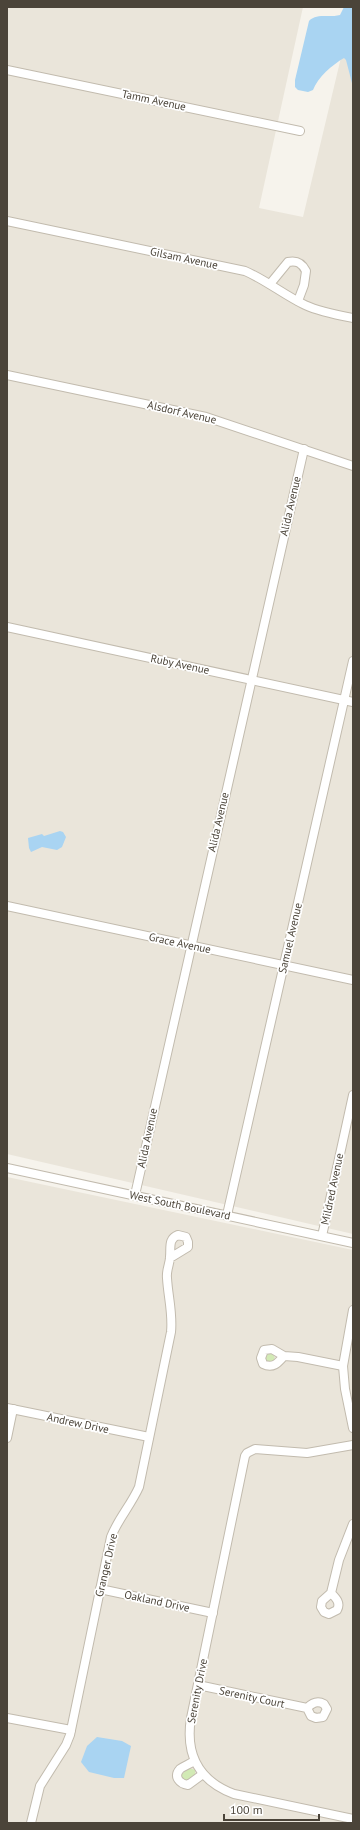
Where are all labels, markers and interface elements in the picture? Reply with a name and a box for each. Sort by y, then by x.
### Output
street label: Tamm Avenue [121,86,188,114]
street label: Gilsam Avenue [149,244,220,272]
street label: Alsdorf Avenue [146,397,218,427]
street label: Alida Avenue [276,474,304,537]
street label: Ruby Avenue [149,651,211,677]
street label: Alida Avenue [204,790,232,853]
street label: Samuel Avenue [275,901,305,975]
street label: Grace Avenue [148,930,213,956]
street label: Alida Avenue [134,1106,160,1169]
street label: Mildred Avenue [318,1151,347,1226]
street label: West South Boulevard [128,1187,232,1223]
street label: Andrew Drive [46,1410,111,1436]
street label: Granger Drive [92,1531,120,1598]
street label: Oakland Drive [123,1587,191,1615]
street label: Serenity Drive [184,1657,210,1725]
street label: Serenity Court [218,1683,286,1711]
scale bar [224,1796,319,1822]
text: 100 m [230,1802,263,1817]

